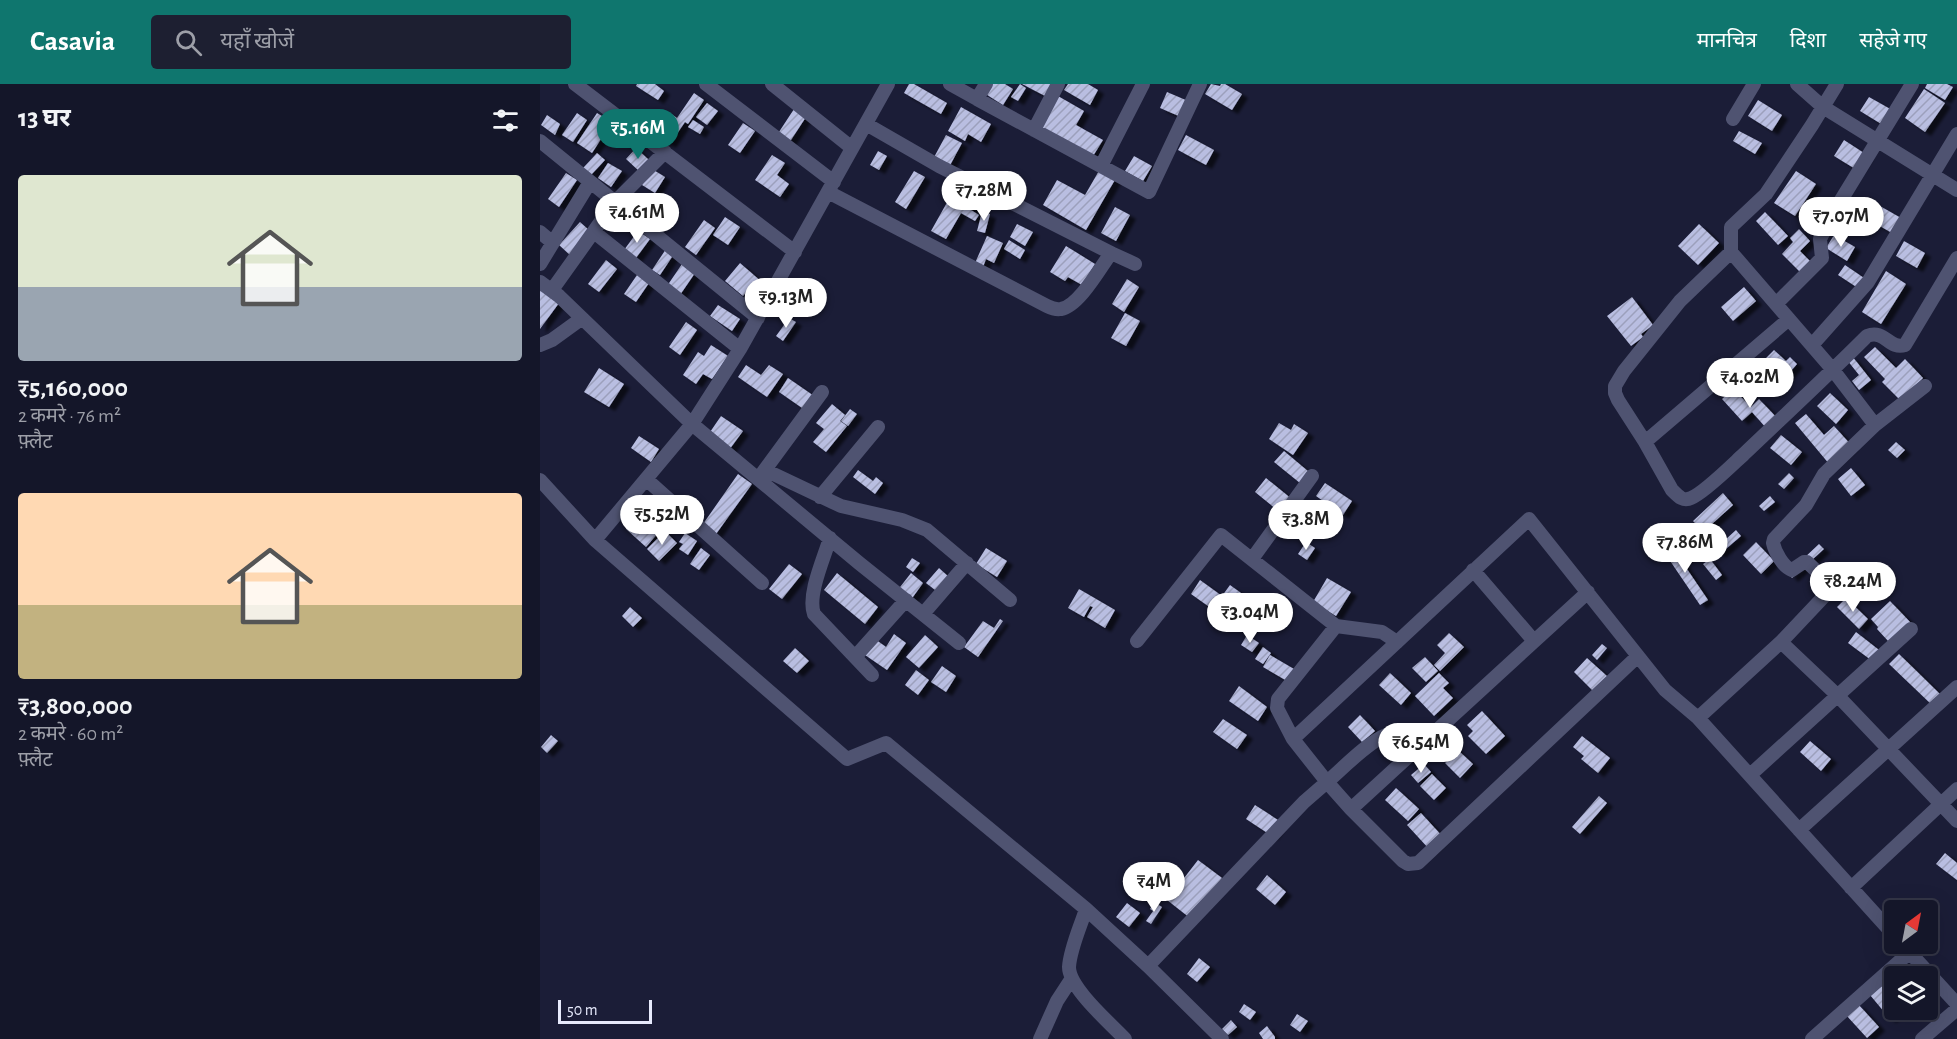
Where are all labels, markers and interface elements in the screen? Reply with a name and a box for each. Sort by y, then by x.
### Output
search box [151,15,571,69]
icon: search [172,26,205,59]
text: Casavia [30,28,115,56]
text: यहाँ खोजें [220,30,294,52]
text: मानचित्र [1697,30,1757,51]
text: दिशा [1790,30,1826,51]
text: सहेजे गए [1859,30,1927,51]
icon: filters [489,104,522,137]
text: 13 घर [18,105,71,131]
pin: ₹5.16M [589,109,687,160]
text: ₹5.16M [611,118,665,138]
pin: ₹7.28M [935,171,1033,222]
text: ₹7.28M [956,180,1012,200]
pin: ₹4.61M [588,193,686,244]
pin: ₹7.07M [1792,197,1890,248]
text: ₹4.61M [609,202,665,222]
text: ₹7.07M [1813,206,1869,226]
icon: home [216,214,324,322]
pin: ₹9.13M [737,278,835,329]
text: ₹9.13M [759,287,813,307]
pin: ₹4.02M [1701,358,1799,409]
text: ₹4.02M [1721,367,1779,387]
text: ₹5,160,000 [18,375,128,401]
text: 2 कमरे · 76 m² [18,406,121,426]
text: फ़्लैट [18,432,53,452]
pin: ₹5.52M [613,495,711,546]
pin: ₹3.8M [1264,500,1348,551]
text: ₹5.52M [634,504,690,524]
text: ₹3.8M [1282,509,1330,529]
pin: ₹7.86M [1636,523,1734,574]
icon: home [216,532,324,640]
text: ₹7.86M [1656,532,1714,552]
pin: ₹8.24M [1804,562,1902,613]
text: ₹8.24M [1824,571,1882,591]
pin: ₹3.04M [1201,593,1299,644]
text: ₹3.04M [1221,602,1279,622]
text: ₹3,800,000 [18,693,133,719]
pin: ₹6.54M [1372,723,1470,774]
text: 2 कमरे · 60 m² [18,724,123,744]
text: ₹6.54M [1392,732,1450,752]
text: फ़्लैट [18,750,53,770]
pin: ₹4M [1125,862,1183,913]
text: ₹4M [1137,871,1171,891]
north arrow [1884,900,1938,954]
map controls [1884,900,1938,1020]
button: layers [1884,966,1938,1020]
scale bar [558,997,652,1024]
text: 50 m [567,1002,598,1018]

